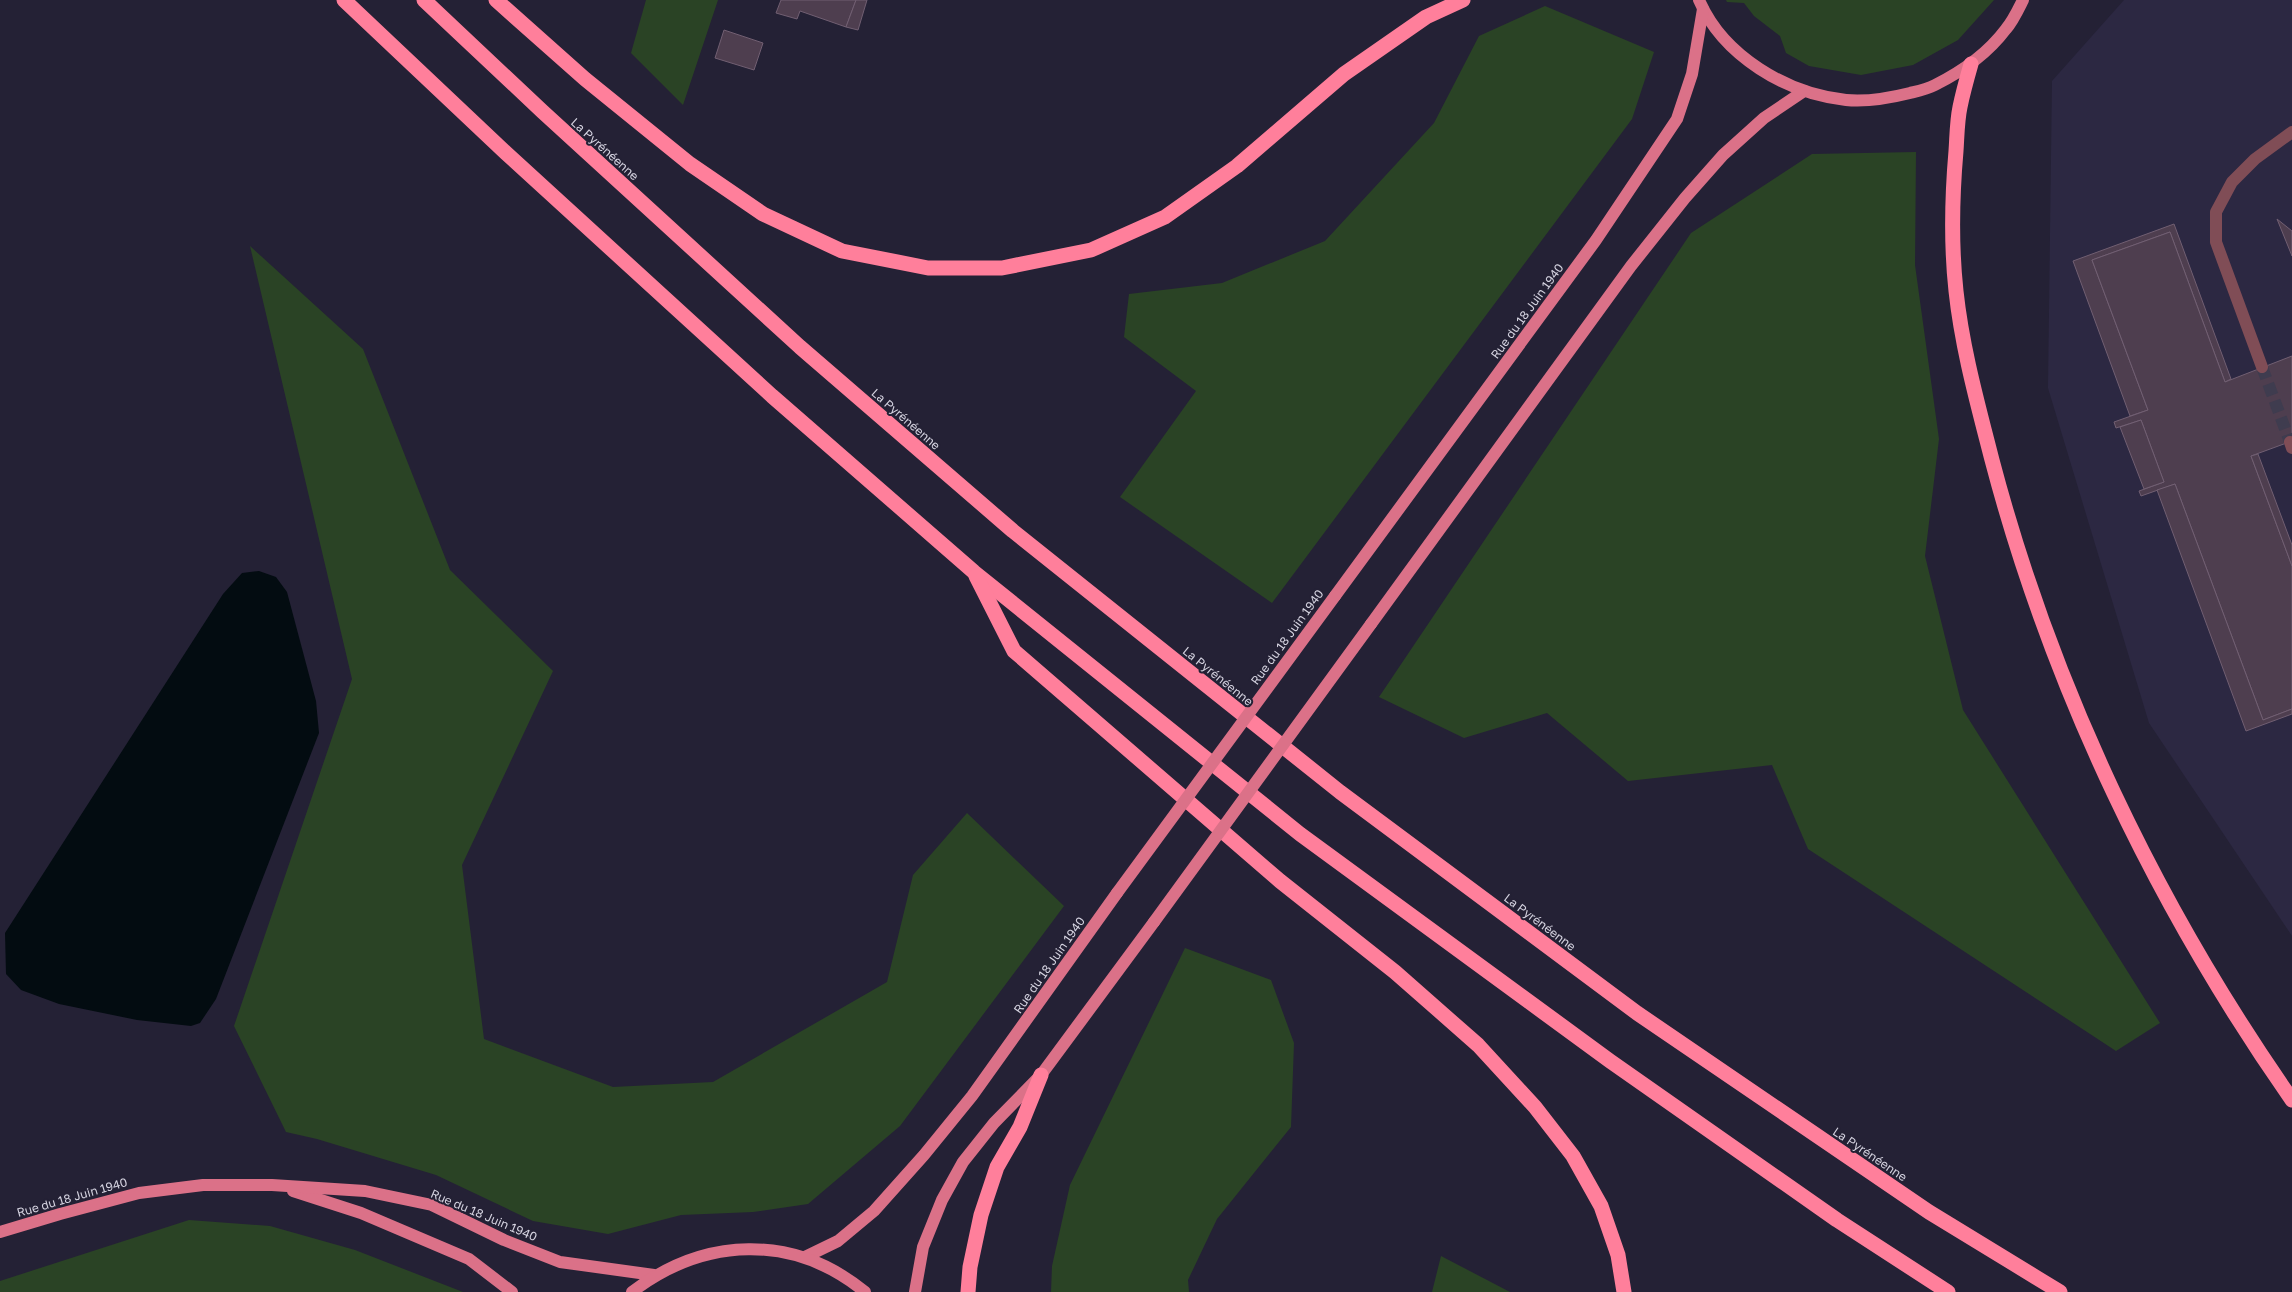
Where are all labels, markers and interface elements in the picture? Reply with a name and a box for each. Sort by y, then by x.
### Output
street label: La Pyrénéenne [568,115,642,183]
street label: Rue du 18 Juin 1940 [1487,260,1567,362]
street label: La Pyrénéenne [869,385,943,453]
street label: Rue du 18 Juin 1940 [1247,586,1327,688]
street label: La Pyrénéenne [1180,643,1256,709]
street label: La Pyrénéenne [1501,890,1579,954]
street label: Rue du 18 Juin 1940 [1010,914,1088,1016]
street label: La Pyrénéenne [1830,1124,1910,1184]
street label: Rue du 18 Juin 1940 [15,1174,129,1220]
street label: Rue du 18 Juin 1940 [428,1186,540,1244]

